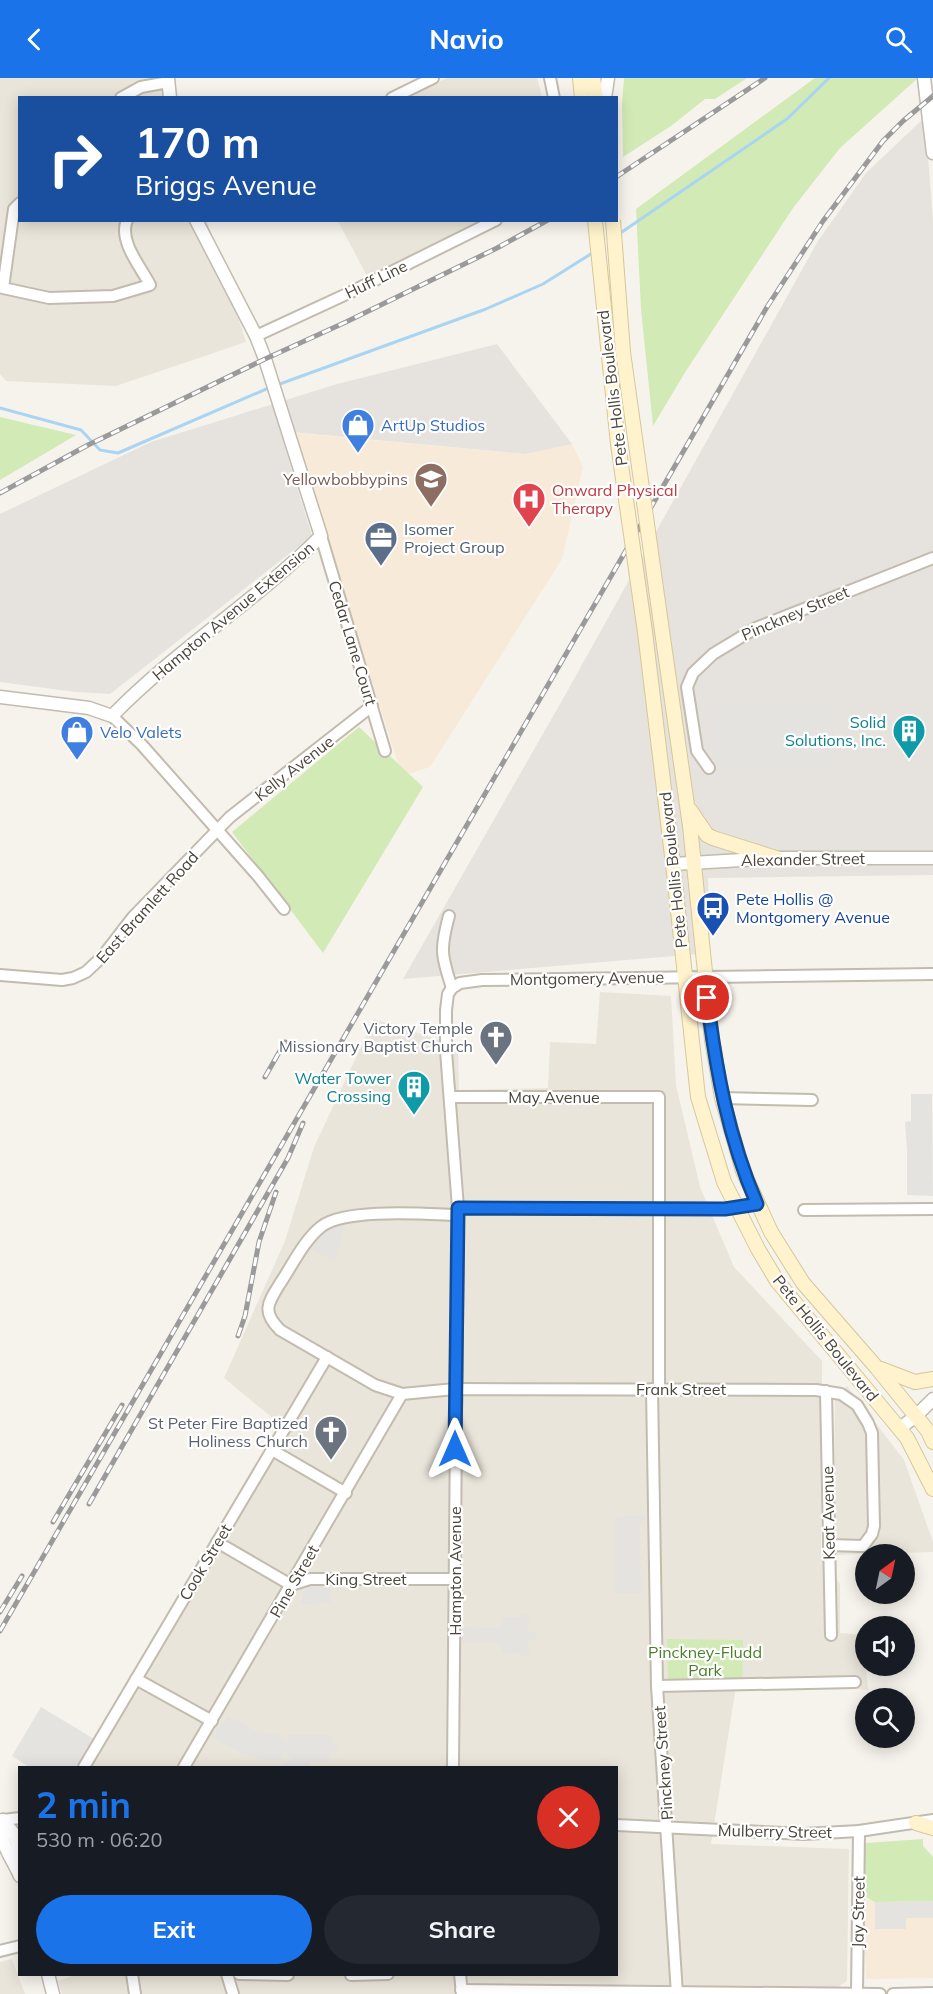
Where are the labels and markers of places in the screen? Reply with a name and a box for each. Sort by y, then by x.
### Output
shop icon: ArtUp Studios [340,407,376,454]
place label: ArtUp Studios [381,415,485,435]
school or university icon: Yellowbobbypins [413,461,449,508]
place label: Yellowbobbypins [282,469,408,489]
place label: Onward Physical Therapy [552,480,678,518]
hospital icon: Onward Physical Therapy [511,481,547,528]
place label: Isomer Project Group [404,519,505,557]
office icon: Isomer Project Group [363,520,399,567]
place label: Solid Solutions, Inc. [785,712,886,750]
building icon: Solid Solutions, Inc. [891,713,927,760]
shop icon: Velo Valets [59,714,95,761]
place label: Velo Valets [100,722,182,742]
place label: Pete Hollis @ Montgomery Avenue [736,889,890,927]
bus stop icon: Pete Hollis @ Montgomery Avenue [695,890,731,937]
pin [681,972,732,1023]
place label: Victory Temple Missionary Baptist Church [279,1018,473,1056]
church icon: Victory Temple Missionary Baptist Church [478,1019,514,1066]
place label: Water Tower Crossing [295,1068,391,1106]
building icon: Water Tower Crossing [396,1069,432,1116]
place label: St Peter Fire Baptized Holiness Church [148,1413,308,1451]
church icon: St Peter Fire Baptized Holiness Church [313,1414,349,1461]

